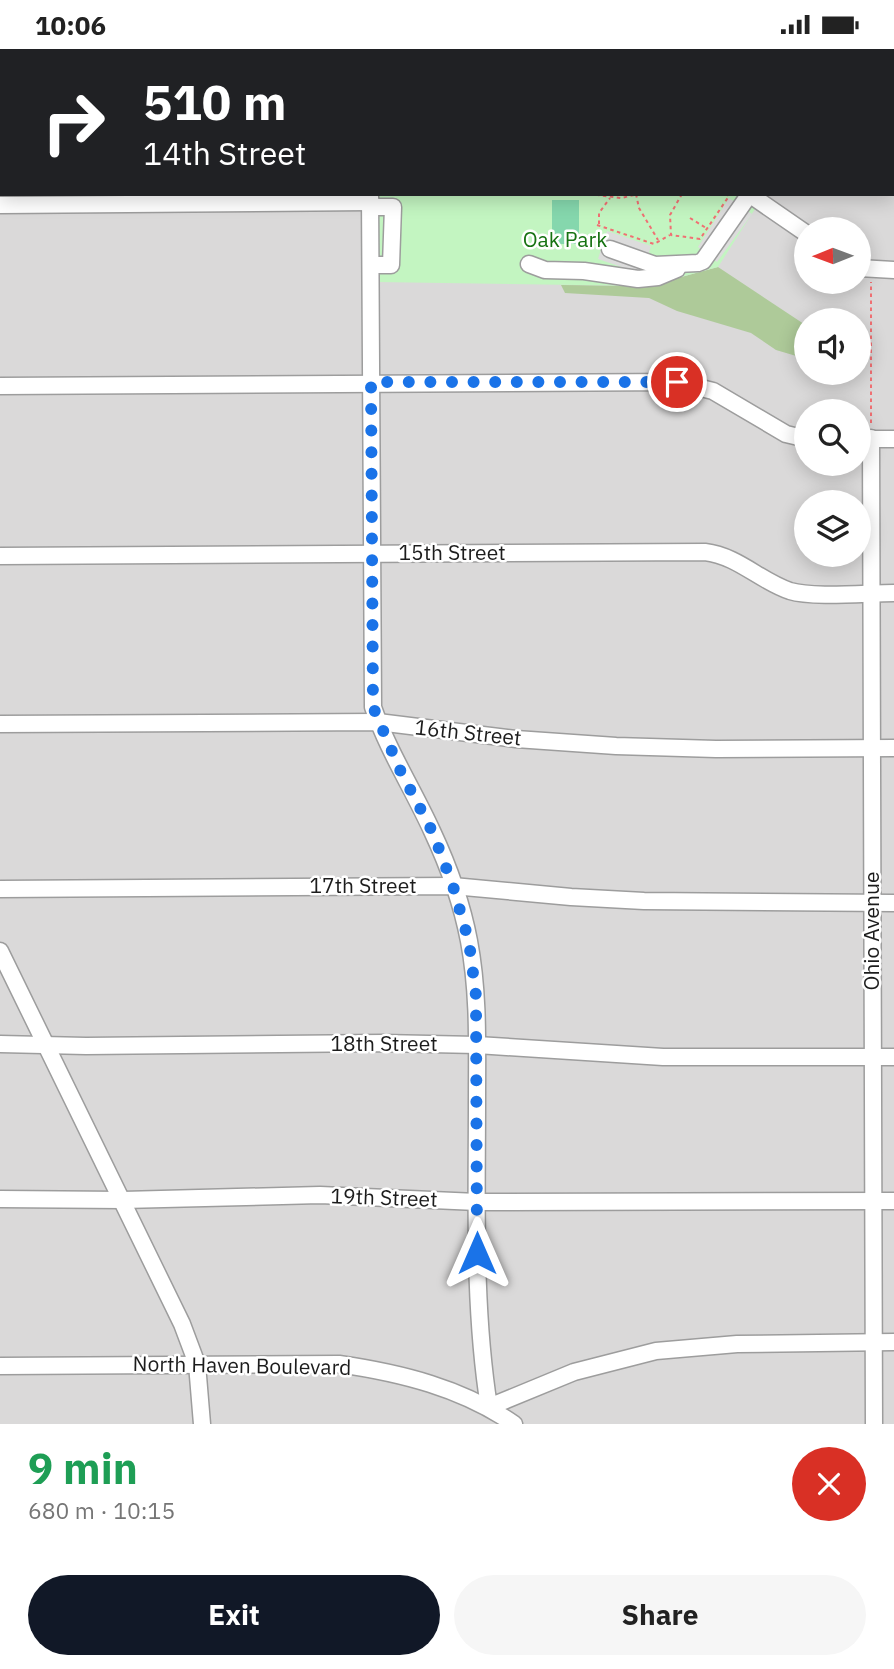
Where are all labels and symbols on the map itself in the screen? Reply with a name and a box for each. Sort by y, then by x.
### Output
north arrow [794,217,872,294]
park label: Oak Park [523,225,607,253]
pin [647,352,707,412]
street label: 15th Street [398,538,506,566]
street label: 16th Street [413,712,523,752]
street label: 17th Street [309,871,417,899]
street label: Ohio Avenue [857,872,885,990]
street label: 18th Street [330,1029,438,1057]
street label: 19th Street [330,1181,438,1213]
position arrow [440,1216,514,1290]
street label: North Haven Boulevard [132,1349,352,1381]

